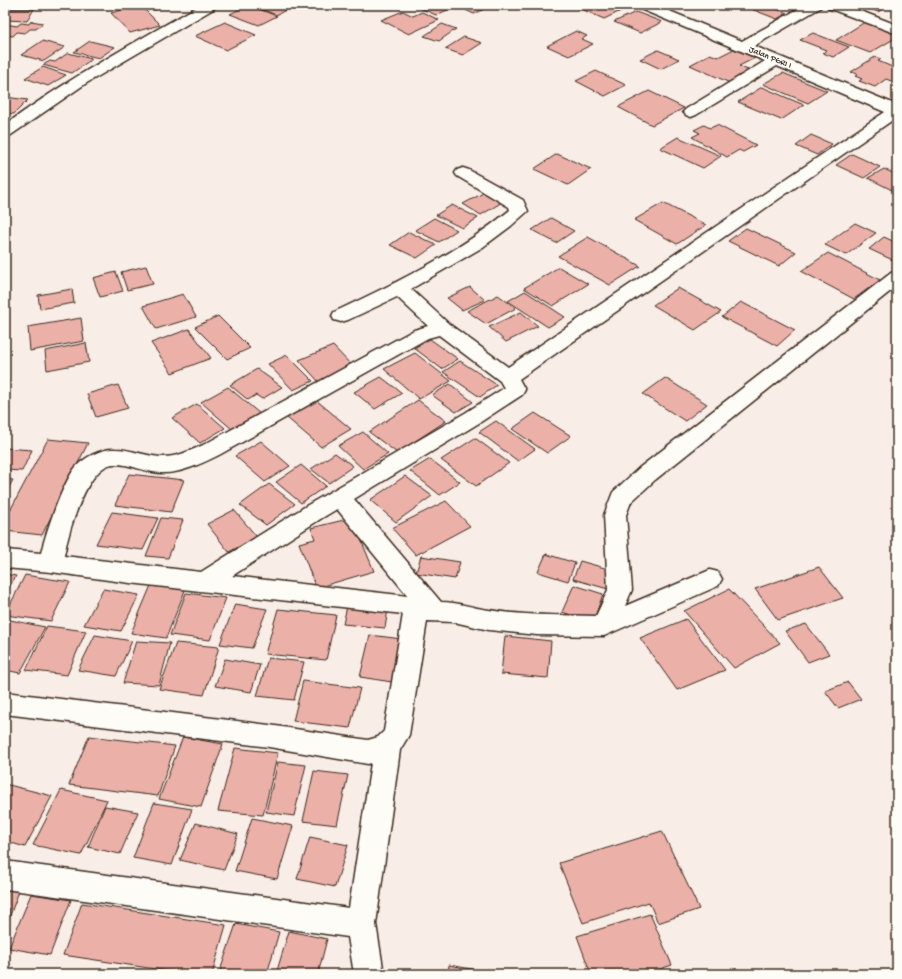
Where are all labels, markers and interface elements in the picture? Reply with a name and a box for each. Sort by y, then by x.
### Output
street label: Jalan PGRI I [747,44,793,72]

